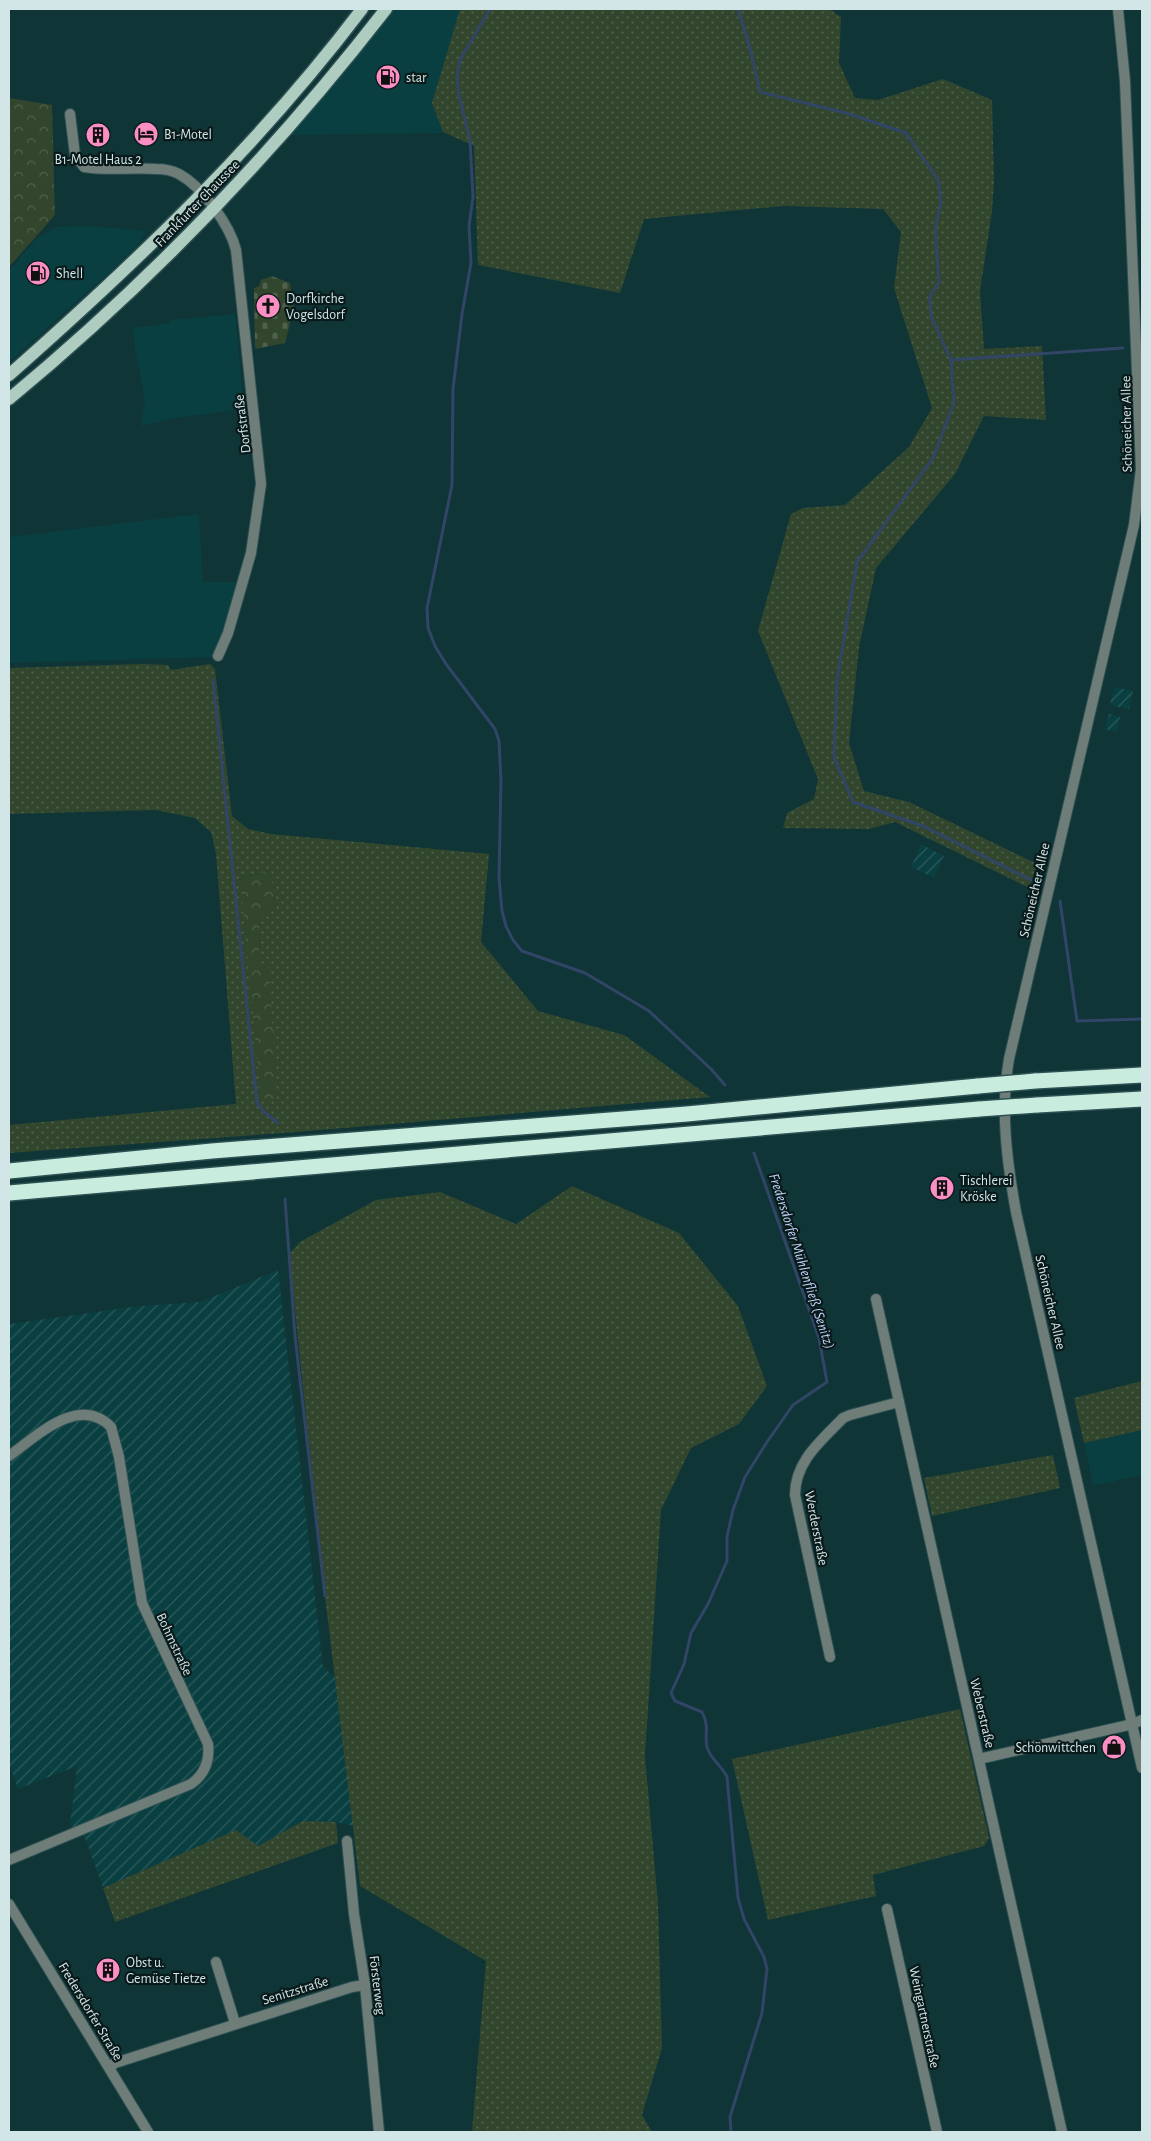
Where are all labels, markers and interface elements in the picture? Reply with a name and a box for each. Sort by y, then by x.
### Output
fuel station icon: star [375,64,401,90]
place label: star [406,71,427,85]
hotel icon: B1-Motel [133,121,159,147]
building icon: B1-Motel Haus 2 [85,122,111,148]
place label: B1-Motel [164,128,212,142]
place label: B1-Motel Haus 2 [54,153,142,167]
street label: Frankfurter Chaussee [153,158,243,250]
fuel station icon: Shell [25,260,51,286]
place label: Shell [56,267,83,281]
place label: Dorfkirche Vogelsdorf [286,292,346,322]
church icon: Dorfkirche Vogelsdorf [255,293,281,319]
street label: Schöneicher Allee [1119,376,1135,472]
street label: Dorfstraße [232,394,254,454]
street label: Schöneicher Allee [1017,842,1053,939]
water label: Fredersdorfer Mühlenfließ (Senitz) [766,1171,837,1351]
place label: Tischlerei Kröske [960,1174,1012,1204]
building icon: Tischlerei Kröske [929,1175,955,1201]
street label: Schöneicher Allee [1032,1254,1068,1351]
street label: Werderstraße [802,1490,830,1567]
street label: Bohmstraße [154,1611,195,1678]
street label: Weberstraße [967,1677,997,1749]
shop icon: Schönwittchen [1101,1734,1127,1760]
place label: Schönwittchen [1015,1741,1096,1755]
street label: Försterweg [366,1955,388,2016]
place label: Obst u. Gemüse Tietze [126,1956,206,1986]
building icon: Obst u. Gemüse Tietze [95,1957,121,1983]
street label: Fredersdorfer Straße [55,1960,125,2063]
street label: Weingartnerstraße [906,1965,942,2069]
street label: Senitzstraße [261,1974,330,2008]

